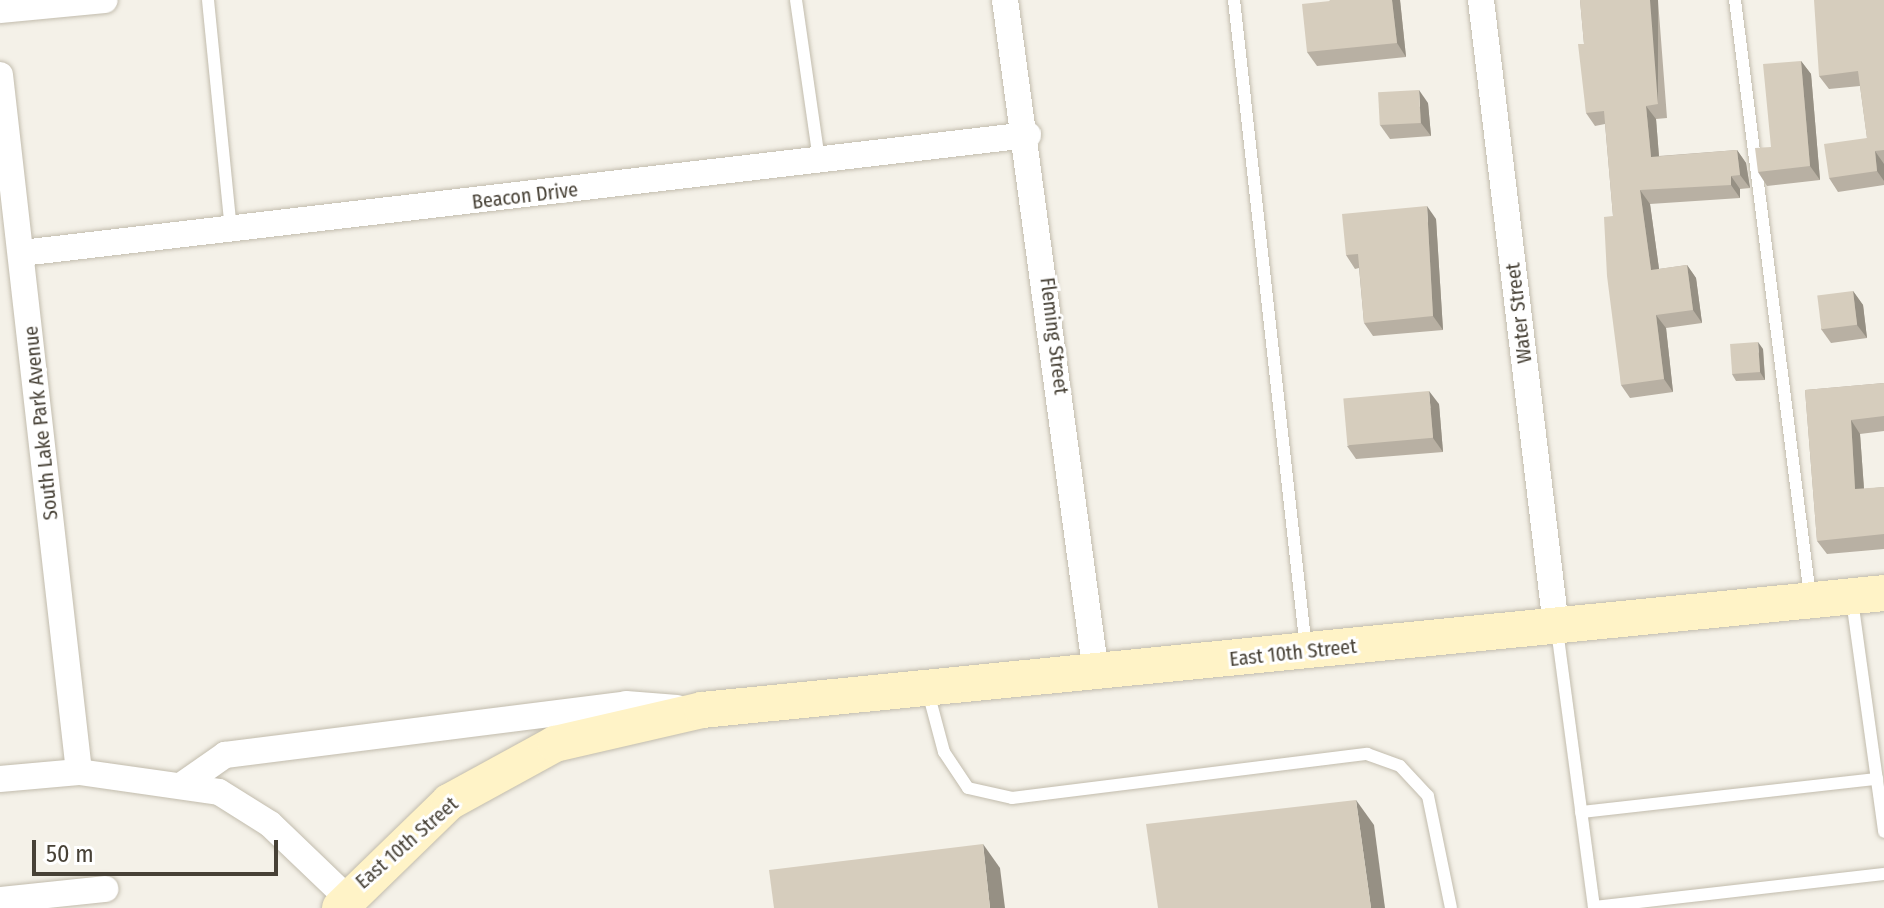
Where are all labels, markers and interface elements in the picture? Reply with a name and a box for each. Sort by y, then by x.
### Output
street label: Beacon Drive [471,178,579,214]
street label: Water Street [1501,261,1537,365]
street label: Fleming Street [1035,276,1073,396]
street label: South Lake Park Avenue [19,325,63,521]
street label: East 10th Street [1228,634,1358,672]
street label: East 10th Street [351,792,463,894]
scale bar [36,824,282,874]
text: 50 m [46,840,94,868]

